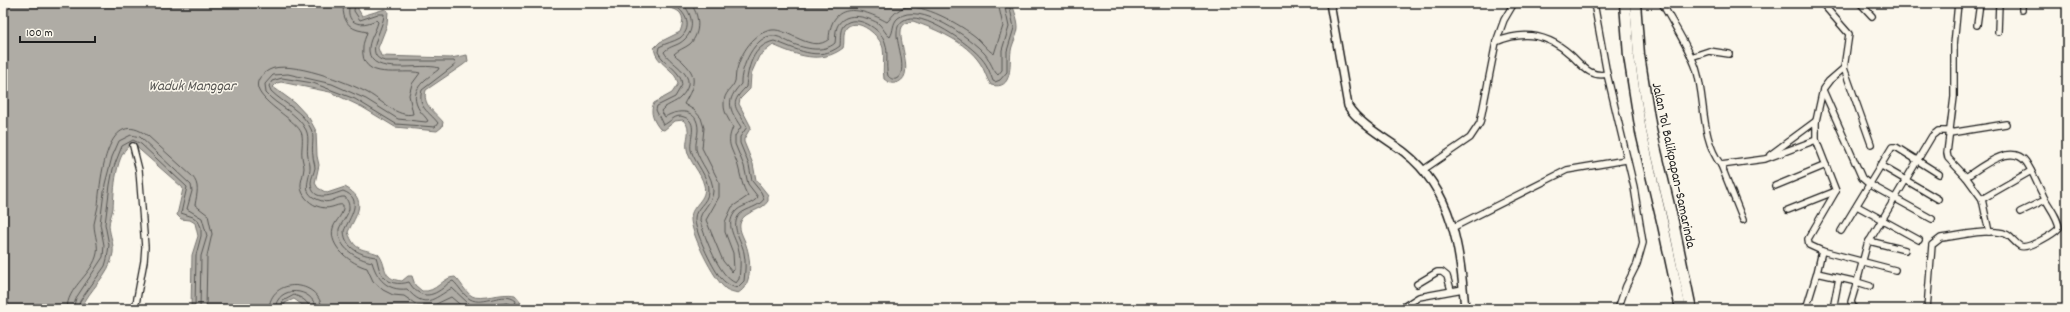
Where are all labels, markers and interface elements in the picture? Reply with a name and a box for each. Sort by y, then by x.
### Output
scale bar [20,18,95,44]
text: 100 m [26,25,53,42]
water label: Waduk Manggar [148,76,237,98]
street label: Jalan Tol Balikpapan–Samarinda [1646,81,1700,251]

